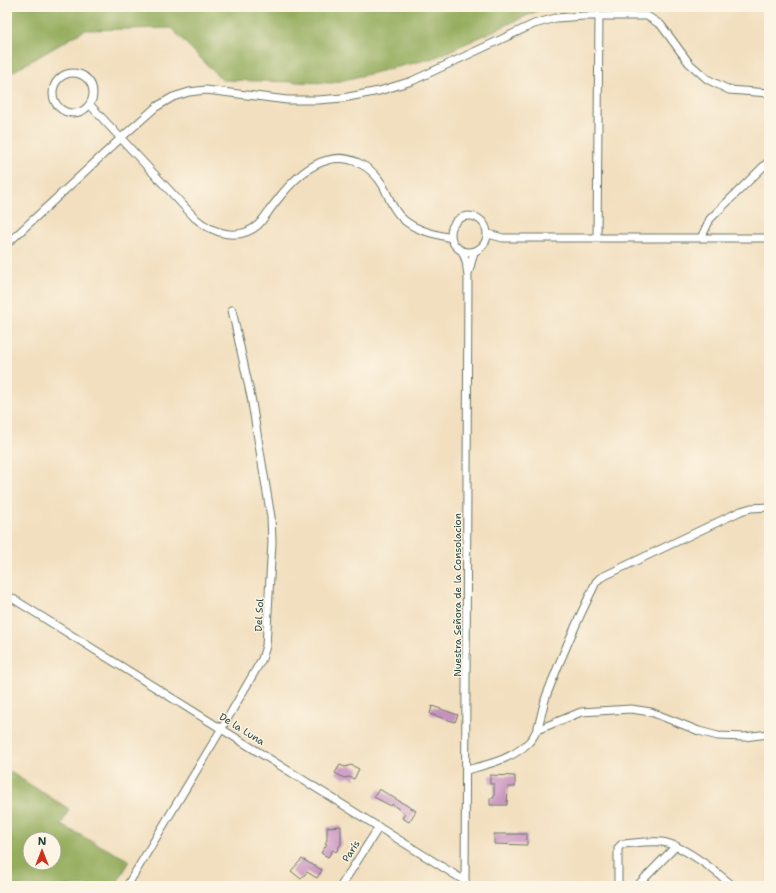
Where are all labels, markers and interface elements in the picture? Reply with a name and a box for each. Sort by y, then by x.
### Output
street label: Nuestra Señora de la Consolacion [451,513,464,677]
street label: Del Sol [252,598,266,632]
street label: De la Luna [217,710,268,748]
north arrow [22,831,62,871]
text: N [38,834,47,849]
street label: París [339,838,363,864]

